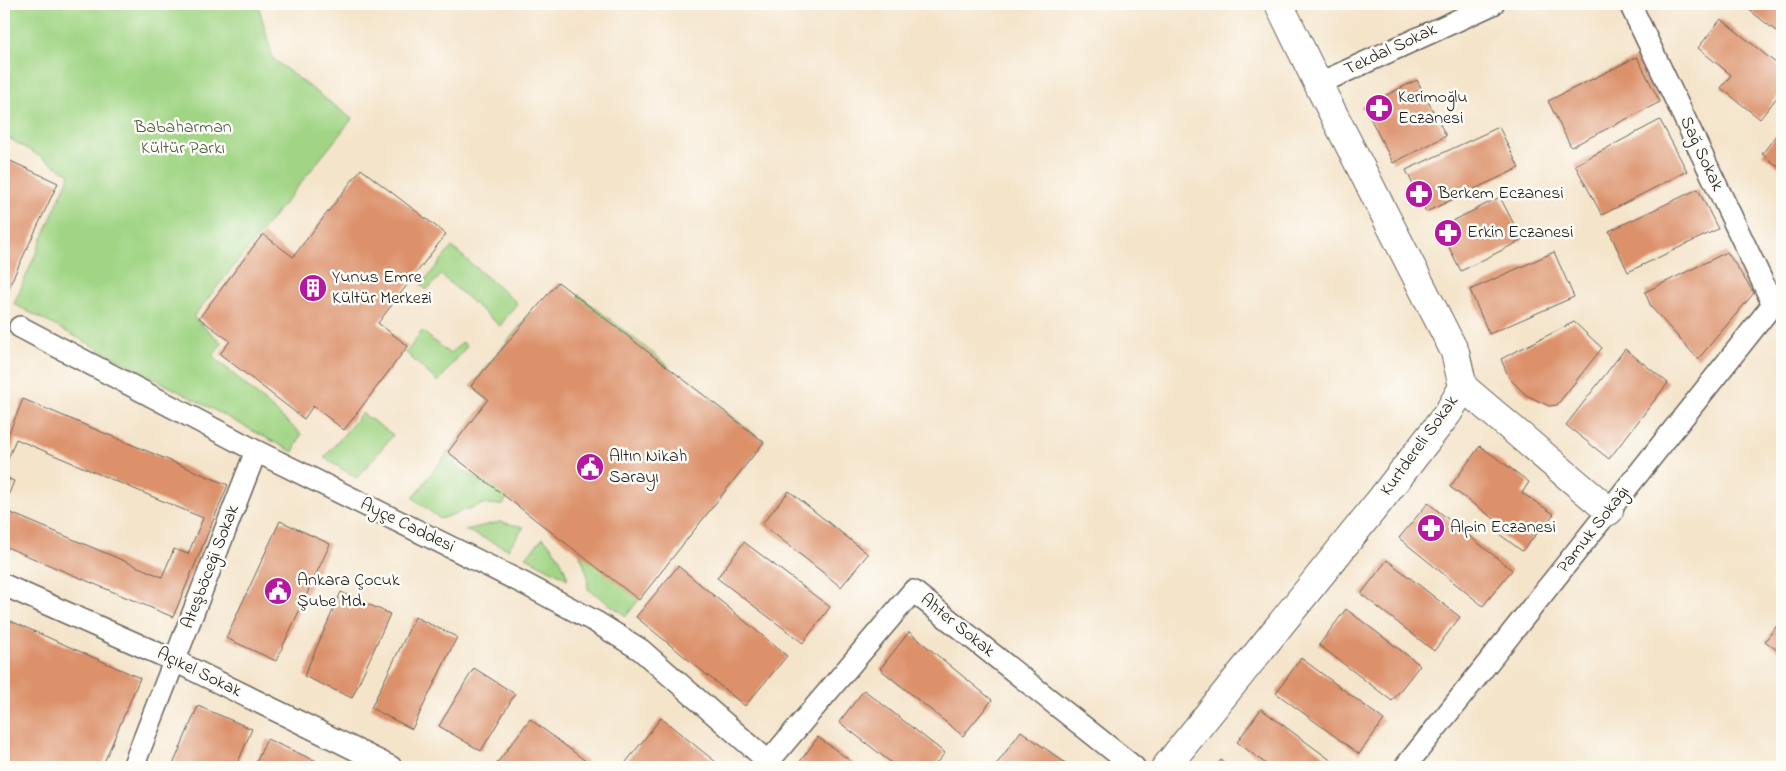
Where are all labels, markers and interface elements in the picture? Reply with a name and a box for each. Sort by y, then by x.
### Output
street label: Tekdal Sokak [1340,17,1442,83]
place label: Kerimoğlu Eczanesi [1398,85,1468,132]
pharmacy icon: Kerimoğlu Eczanesi [1364,93,1394,123]
street label: Sağ Sokak [1671,112,1730,196]
park label: Babaharman Kültür Parkı [133,115,232,162]
pharmacy icon: Berkem Eczanesi [1404,179,1434,209]
place label: Berkem Eczanesi [1437,181,1564,207]
pharmacy icon: Erkin Eczanesi [1433,218,1463,248]
place label: Erkin Eczanesi [1467,220,1574,246]
place label: Yunus Emre Kültür Merkezi [332,265,432,312]
building icon: Yunus Emre Kültür Merkezi [298,273,328,303]
street label: Kurtdereli Sokak [1374,390,1466,502]
place label: Altın Nikah Sarayı [609,444,687,491]
public building icon: Altın Nikah Sarayı [575,452,605,482]
street label: Pamuk Sokağı [1551,481,1637,580]
street label: Ayçe Caddesi [355,492,459,560]
street label: Ateşböceği Sokak [175,501,248,633]
pharmacy icon: Alpin Eczanesi [1416,513,1446,543]
place label: Alpin Eczanesi [1450,515,1556,541]
place label: Ankara Çocuk Şube Md. [297,568,400,615]
public building icon: Ankara Çocuk Şube Md. [263,576,293,606]
street label: Ahter Sokak [914,588,1000,664]
street label: Açıkel Sokak [152,641,246,705]

